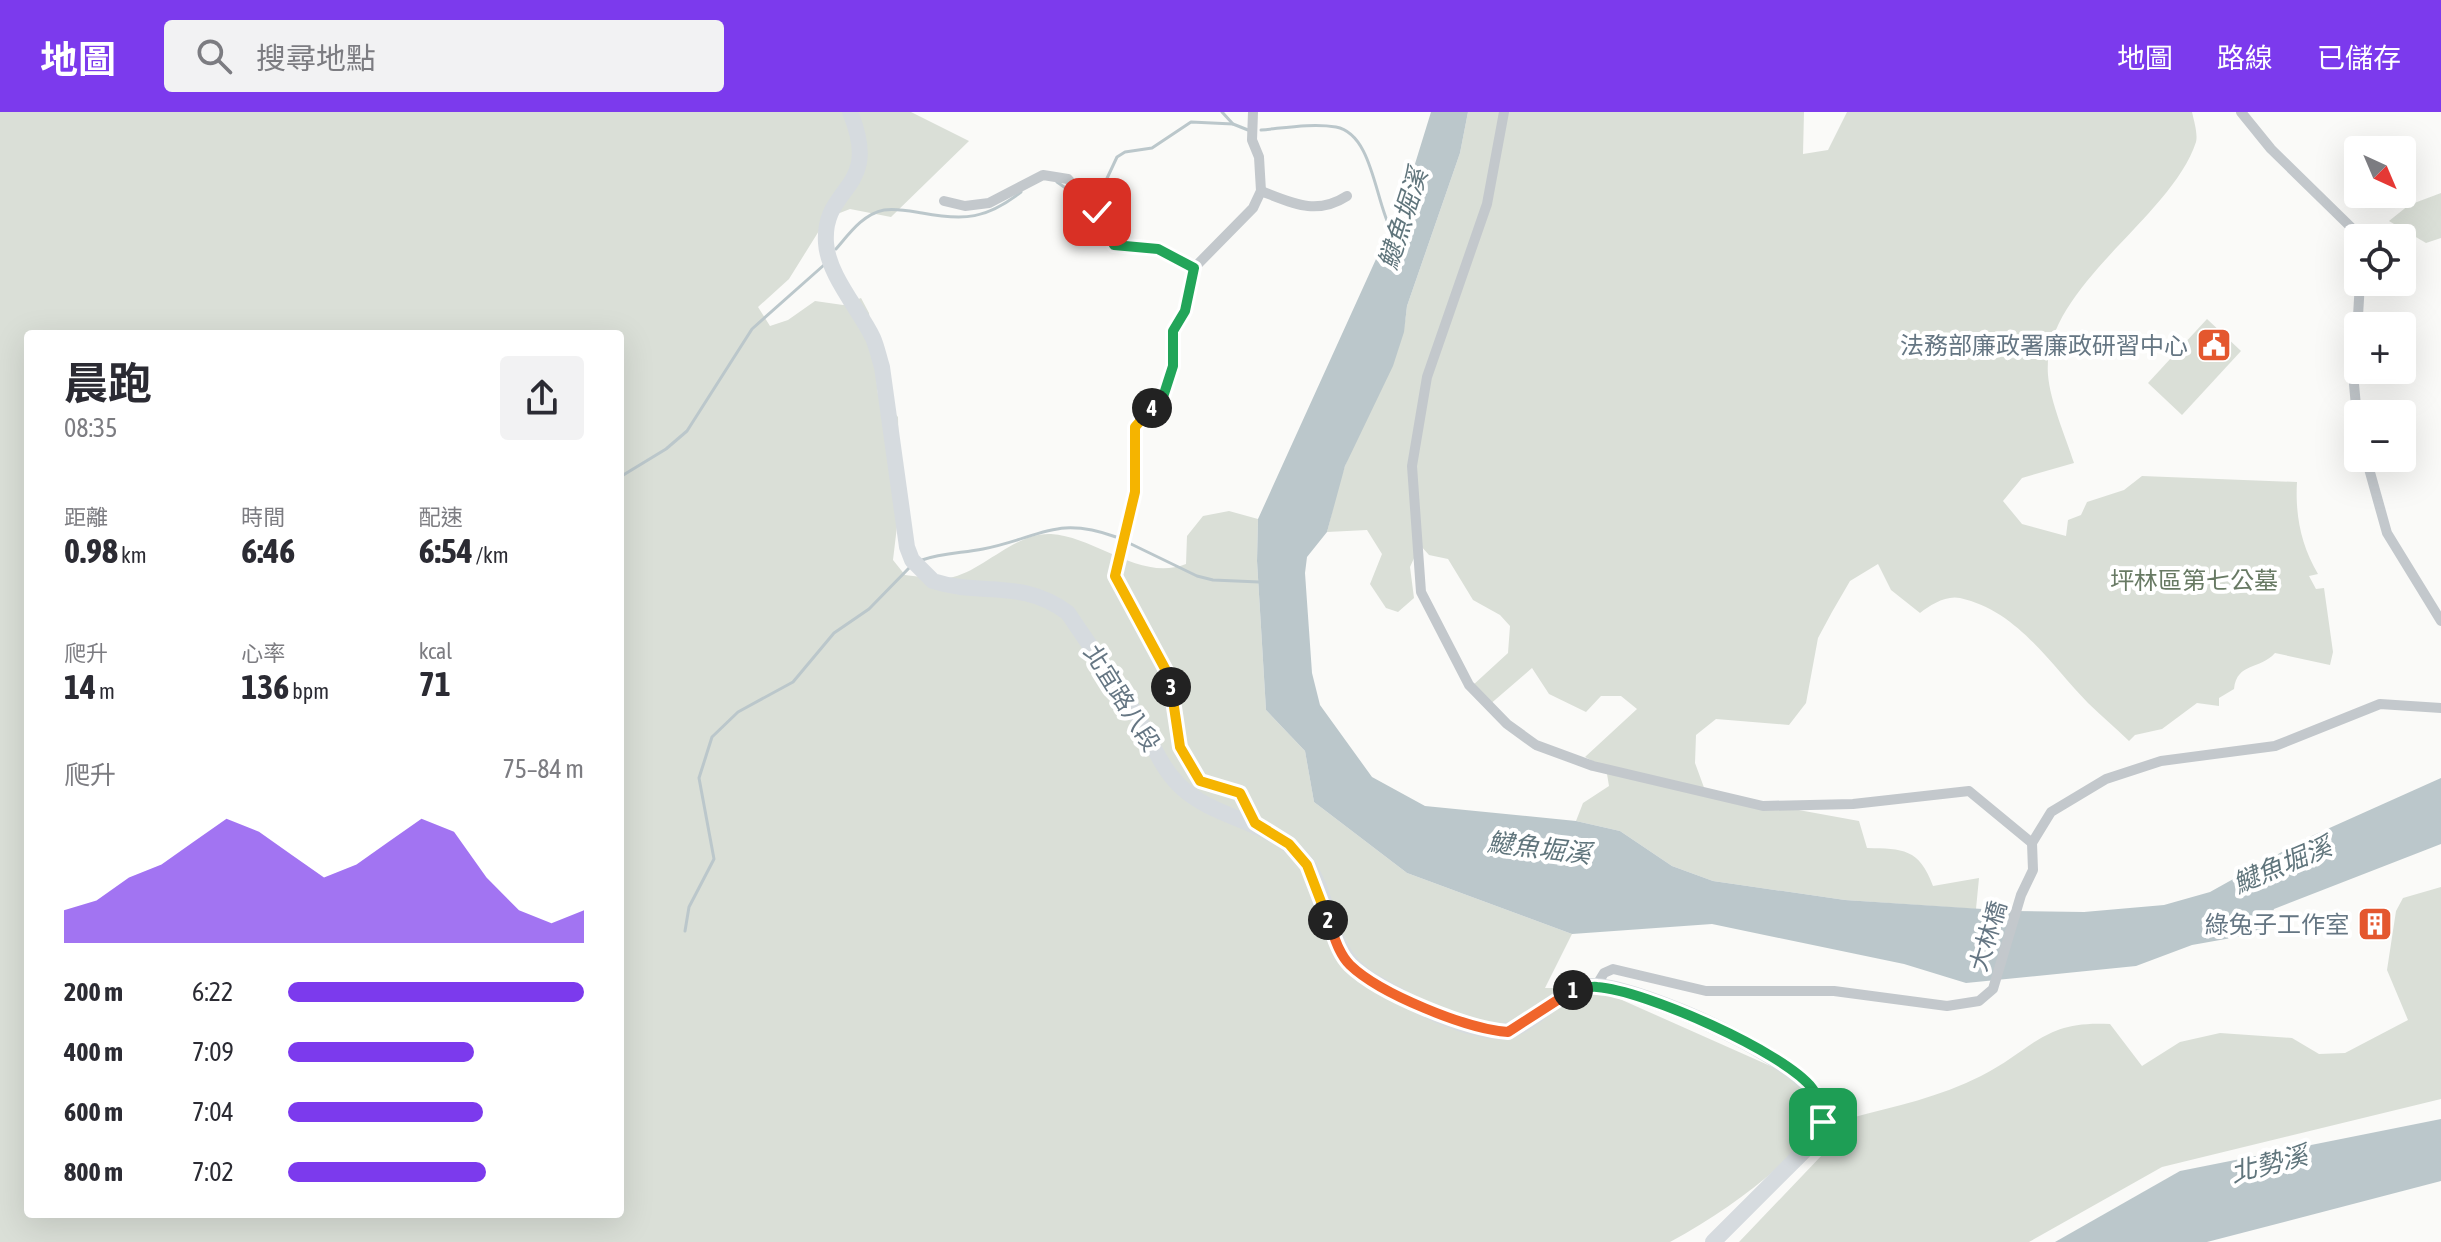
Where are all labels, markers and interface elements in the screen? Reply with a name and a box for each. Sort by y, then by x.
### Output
search box [164,20,724,92]
icon: search [192,34,236,78]
text: 地圖 [40,38,116,81]
text: 搜尋地點 [256,41,376,75]
text: 地圖 [2117,42,2173,74]
text: 路線 [2217,42,2273,74]
text: 已儲存 [2317,42,2401,74]
north arrow [2344,136,2416,208]
map controls [2344,136,2416,472]
water label: 𩻸魚堀溪 [1373,161,1435,273]
pin [1063,178,1131,246]
icon: check [1075,190,1119,234]
button: locate [2344,224,2416,296]
button: + [2344,312,2416,384]
public building icon: 法務部廉政署廉政研習中心 [2195,326,2233,364]
place label: 法務部廉政署廉政研習中心 [1900,332,2188,359]
button: share [500,356,584,440]
text: 晨跑 [64,358,152,408]
pin: 4 [1132,388,1172,428]
text: 4 [1147,395,1157,421]
button: − [2344,400,2416,472]
text: 08:35 [64,413,118,443]
text: 距離 [64,504,108,530]
text: 時間 [241,504,285,530]
text: 配速 [419,504,463,530]
text: 0.98 [64,531,118,570]
text: 6:46 [241,531,295,570]
text: 6:54 [419,531,473,570]
text: km [118,542,147,568]
text: /km [473,542,509,568]
park label: 坪林區第七公墓 [2110,567,2278,594]
text: kcal [419,638,452,664]
text: 爬升 [64,640,108,666]
text: 心率 [241,640,285,666]
street label: 北宜路八段 [1079,640,1165,756]
text: 71 [419,664,451,703]
text: 14 [64,667,96,706]
text: 136 [241,667,289,706]
pin: 3 [1151,667,1191,707]
text: 3 [1166,674,1176,700]
text: m [96,678,115,704]
text: bpm [289,678,329,704]
text: 75–84 m [502,754,584,784]
text: 爬升 [64,760,116,790]
water label: 𩻸魚堀溪 [1486,827,1596,870]
water label: 𩻸魚堀溪 [2228,829,2339,899]
street label: 大林橋 [1965,898,2011,974]
pin: 2 [1308,900,1348,940]
building icon: 綠兔子工作室 [2356,905,2394,943]
text: 2 [1323,907,1333,933]
place label: 綠兔子工作室 [2205,911,2349,938]
pin: 1 [1553,970,1593,1010]
text: 200 m [64,977,123,1007]
text: 6:22 [192,977,233,1007]
text: 1 [1568,977,1578,1003]
text: 400 m [64,1037,123,1067]
text: 7:09 [192,1037,234,1067]
pin [1789,1088,1857,1156]
text: 600 m [64,1097,123,1127]
text: 7:04 [192,1097,234,1127]
icon: arrive [1801,1100,1845,1144]
water label: 北勢溪 [2228,1139,2314,1188]
text: 800 m [64,1157,123,1187]
text: 7:02 [192,1157,234,1187]

